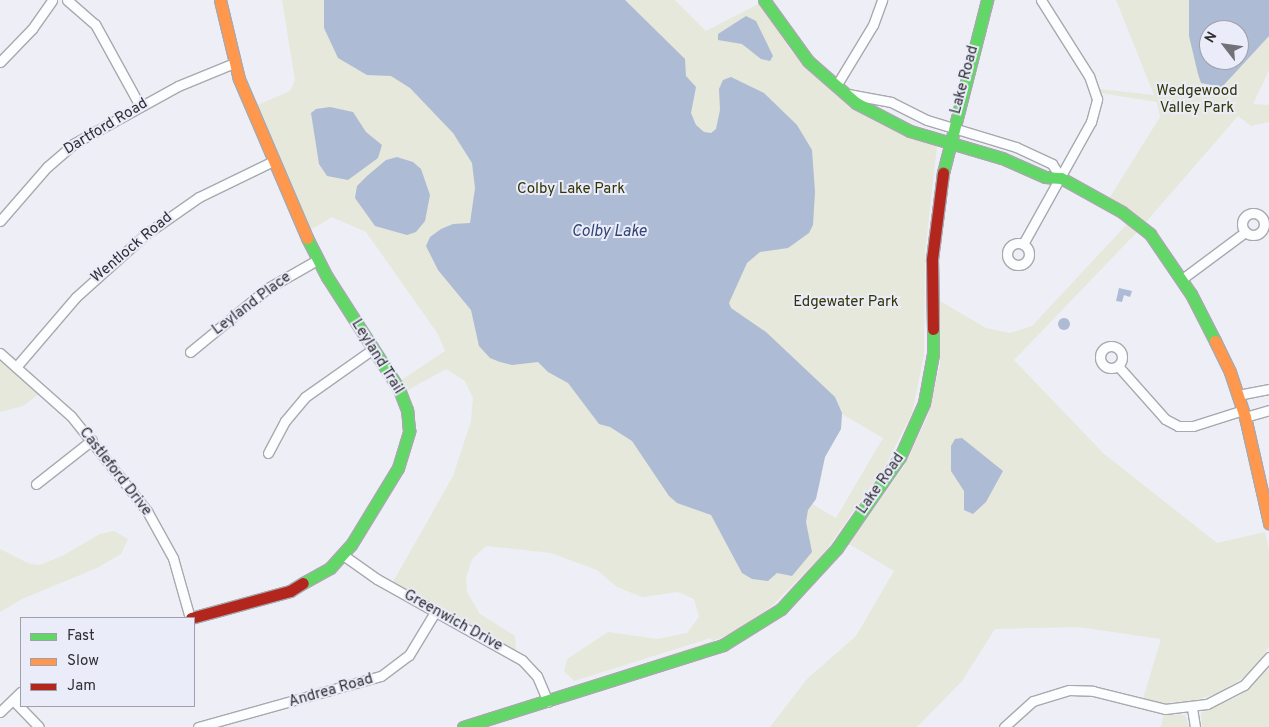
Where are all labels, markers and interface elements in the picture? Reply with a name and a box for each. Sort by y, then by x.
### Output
north arrow [1199,20,1249,70]
text: N [1202,29,1221,46]
street label: Lake Road [947,44,983,116]
park label: Wedgewood Valley Park [1156,82,1238,117]
street label: Dartford Road [61,95,151,159]
park label: Colby Lake Park [517,181,625,199]
street label: Wentlock Road [88,209,176,287]
water label: Colby Lake [571,222,647,242]
street label: Leyland Place [209,269,295,339]
park label: Edgewater Park [793,294,899,312]
street label: Leyland Trail [347,316,407,398]
street label: Castleford Drive [75,424,155,520]
street label: Lake Road [854,450,908,518]
street label: Greenwich Drive [400,586,506,656]
legend [20,617,195,707]
text: Fast [67,627,95,646]
text: Slow [67,652,99,671]
street label: Andrea Road [287,670,375,712]
text: Jam [67,677,96,696]

